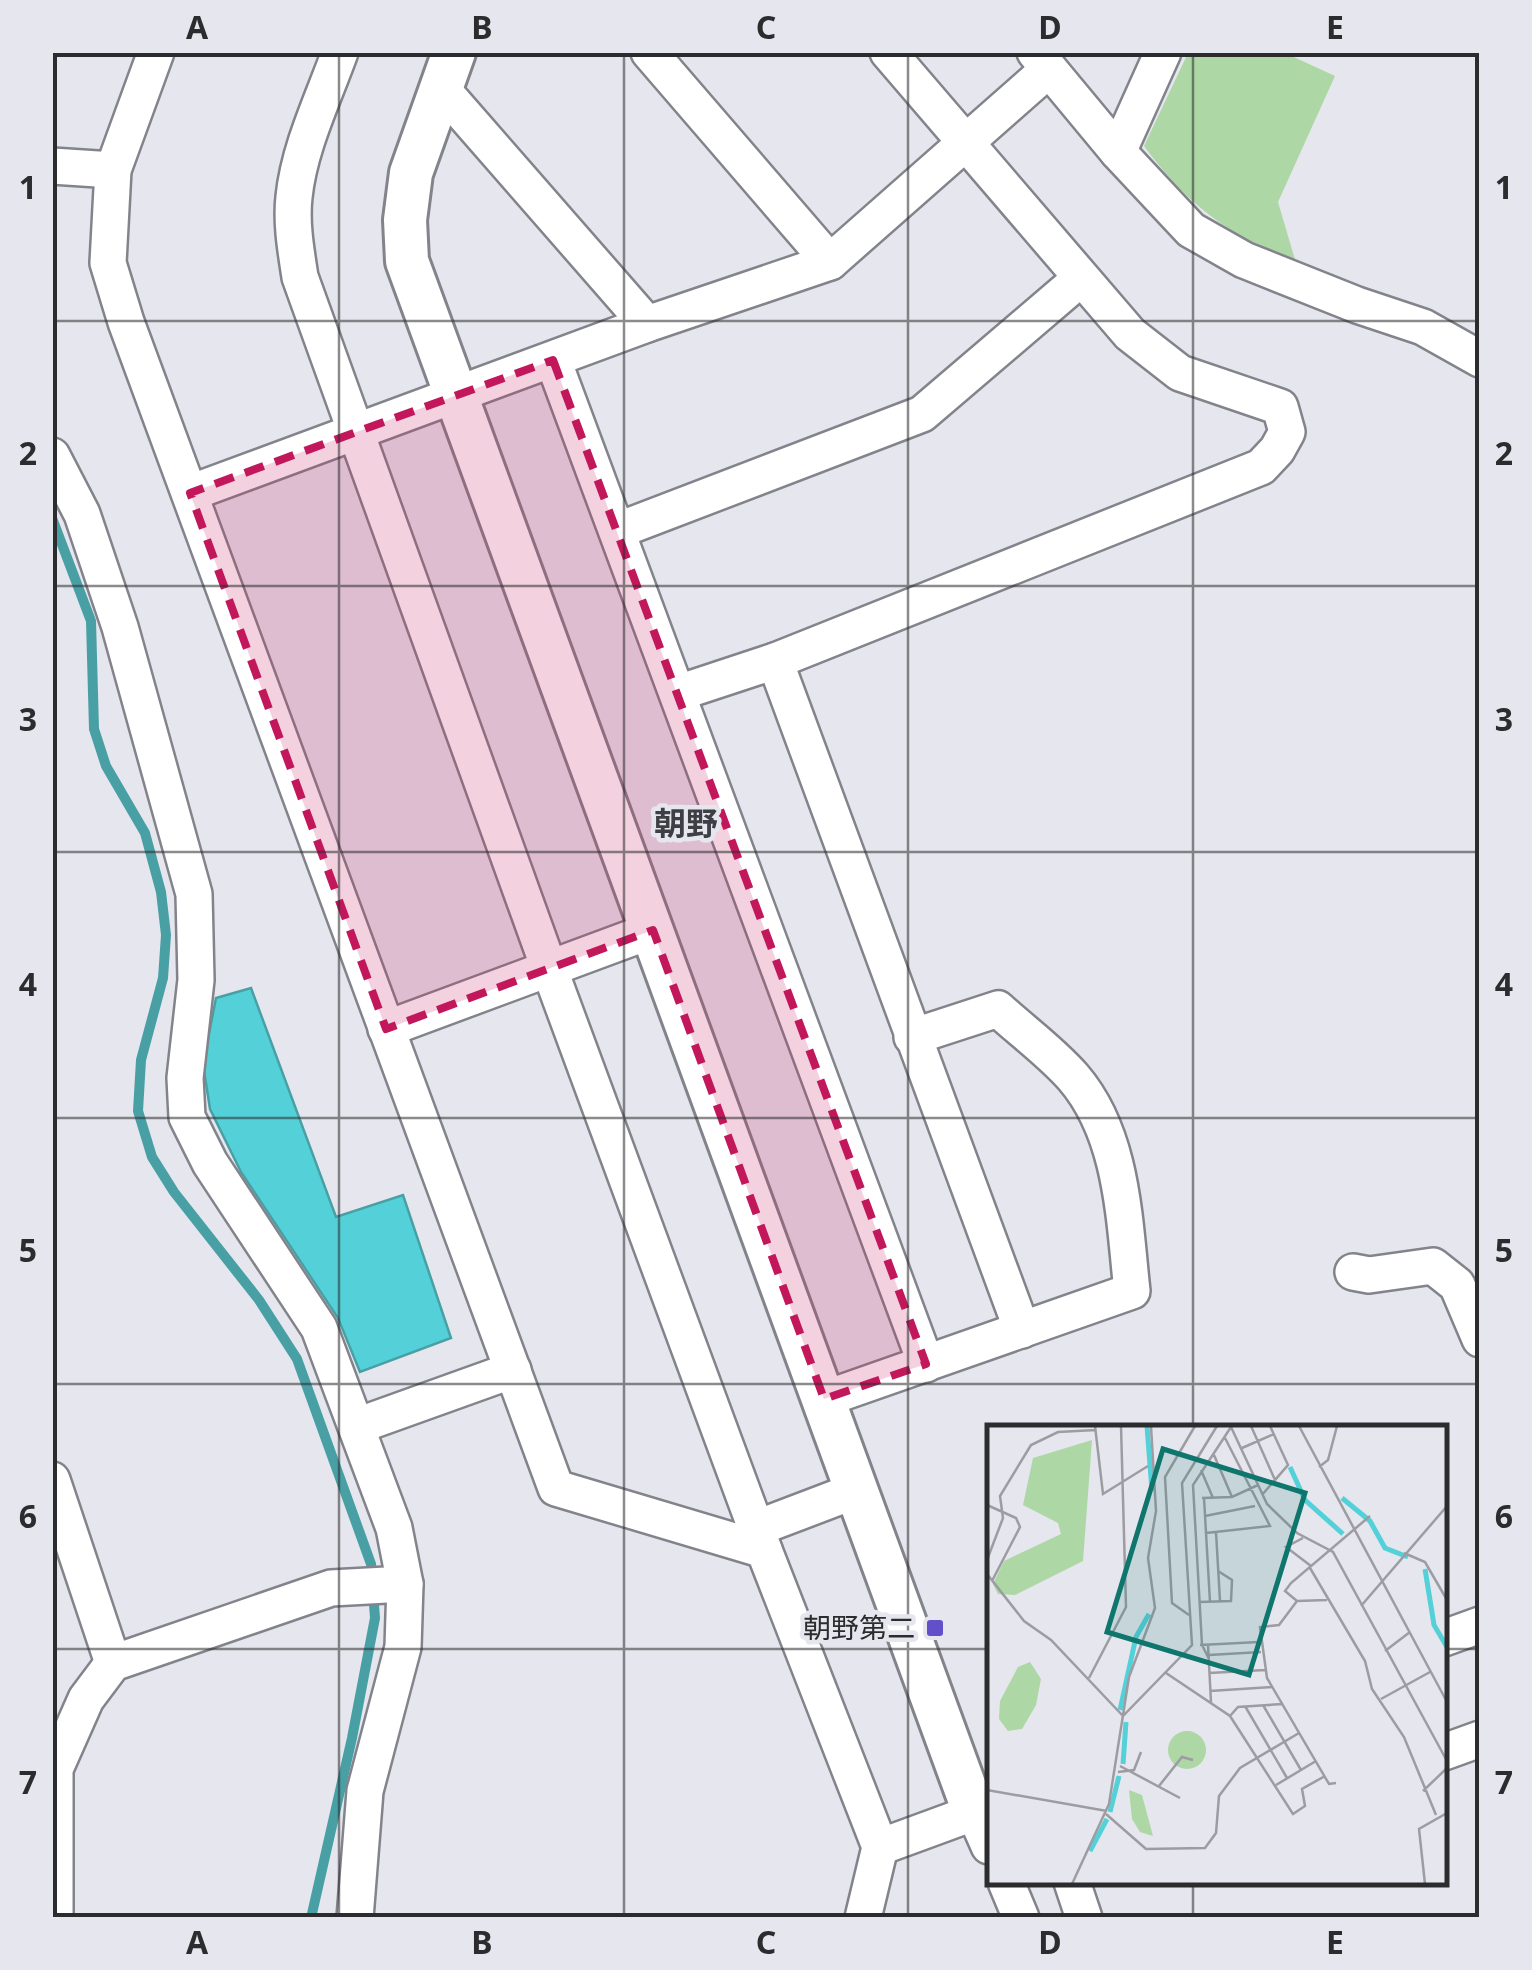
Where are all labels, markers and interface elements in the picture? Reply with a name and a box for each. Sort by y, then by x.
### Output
text: A [186,5,209,48]
text: B [471,5,493,48]
text: C [756,5,776,48]
text: D [1038,5,1062,48]
text: E [1326,5,1344,48]
text: 1 [19,165,37,208]
text: 1 [1495,165,1513,208]
text: 2 [19,431,37,474]
text: 2 [1495,431,1513,474]
text: 3 [19,697,37,740]
text: 3 [1495,697,1513,740]
district label: 朝野 [654,801,718,844]
text: 4 [19,962,37,1005]
text: 4 [1495,962,1513,1005]
text: 5 [19,1228,37,1271]
text: 5 [1495,1228,1513,1271]
inset map [987,1425,1447,1885]
text: 6 [19,1494,37,1537]
text: 6 [1495,1494,1513,1537]
place label: 朝野第二 [803,1608,915,1646]
marker: 朝野第二 [924,1617,946,1639]
text: 7 [19,1760,37,1803]
text: 7 [1495,1760,1513,1803]
text: A [186,1920,209,1963]
text: B [471,1920,493,1963]
text: C [756,1920,776,1963]
text: D [1038,1920,1062,1963]
text: E [1326,1920,1344,1963]

